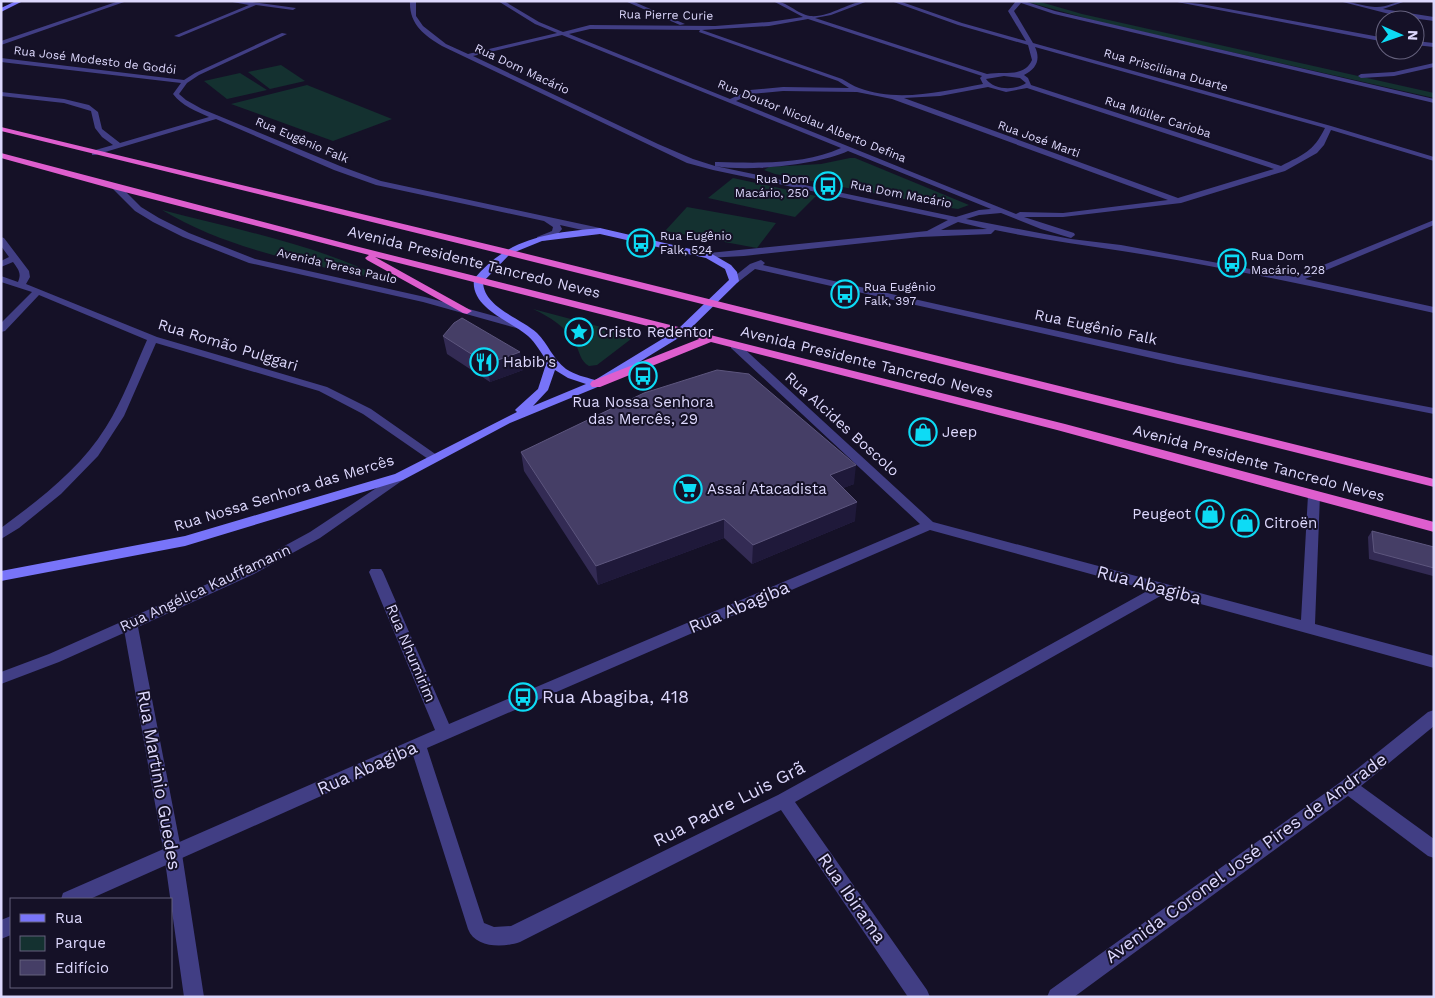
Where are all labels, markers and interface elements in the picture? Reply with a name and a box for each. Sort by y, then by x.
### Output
street label: Rua Pierre Curie [619,7,713,23]
north arrow [1375,10,1425,60]
text: N [1405,30,1421,41]
street label: Rua Dom Macário [472,41,572,97]
street label: Rua José Modesto de Godói [13,43,177,77]
street label: Rua Prisciliana Duarte [1102,46,1230,94]
street label: Rua Doutor Nicolau Alberto Defina [716,77,908,165]
street label: Rua Müller Carioba [1103,93,1213,141]
street label: Rua Eugênio Falk [253,114,351,166]
street label: Rua José Marti [996,118,1082,160]
bus stop icon: Rua Dom Macário, 250 [813,171,843,201]
place label: Rua Dom Macário, 250 [735,172,809,200]
street label: Rua Dom Macário [849,177,953,211]
street label: Avenida Presidente Tancredo Neves [346,222,602,302]
bus stop icon: Rua Eugênio Falk, 524 [626,228,656,258]
place label: Rua Eugênio Falk, 524 [660,229,732,257]
street label: Avenida Teresa Paulo [276,245,398,287]
bus stop icon: Rua Dom Macário, 228 [1217,248,1247,278]
place label: Rua Dom Macário, 228 [1251,249,1325,277]
bus stop icon: Rua Eugênio Falk, 397 [830,279,860,309]
place label: Rua Eugênio Falk, 397 [864,280,936,308]
street label: Rua Eugênio Falk [1033,305,1159,349]
street label: Rua Romão Pulggari [156,315,300,375]
place icon: Cristo Redentor [564,317,594,347]
street label: Avenida Presidente Tancredo Neves [739,322,995,402]
place label: Cristo Redentor [598,323,714,341]
restaurant icon: Habib's [469,347,499,377]
place label: Habib's [503,353,556,371]
bus stop icon: Rua Nossa Senhora das Mercês, 29 [628,361,658,391]
street label: Rua Alcides Boscolo [781,368,903,480]
place label: Rua Nossa Senhora das Mercês, 29 [572,393,714,428]
shop icon: Jeep [908,417,938,447]
street label: Avenida Presidente Tancredo Neves [1131,421,1387,505]
place label: Jeep [942,423,977,441]
street label: Rua Nossa Senhora das Mercês [172,451,396,535]
supermarket icon: Assaí Atacadista [673,474,703,504]
place label: Assaí Atacadista [707,480,827,498]
shop icon: Peugeot [1195,499,1225,529]
place label: Peugeot [1132,505,1192,523]
shop icon: Citroën [1230,508,1260,538]
place label: Citroën [1264,514,1317,532]
street label: Rua Angélica Kauffamann [117,540,293,636]
street label: Rua Abagiba [1095,560,1204,609]
street label: Rua Abagiba [685,576,792,637]
street label: Rua Nhumirim [382,601,440,705]
bus stop icon: Rua Abagiba, 418 [508,682,538,712]
place label: Rua Abagiba, 418 [542,686,689,707]
street label: Rua Martinio Guedes [133,689,186,871]
street label: Rua Abagiba [314,736,420,799]
street label: Avenida Coronel José Pires de Andrade [1101,748,1391,967]
street label: Rua Padre Luis Grã [650,756,808,851]
street label: Rua Ibirama [814,849,891,947]
legend [10,898,172,988]
text: Rua [55,909,83,927]
text: Parque [55,934,106,952]
text: Edifício [55,959,109,977]

